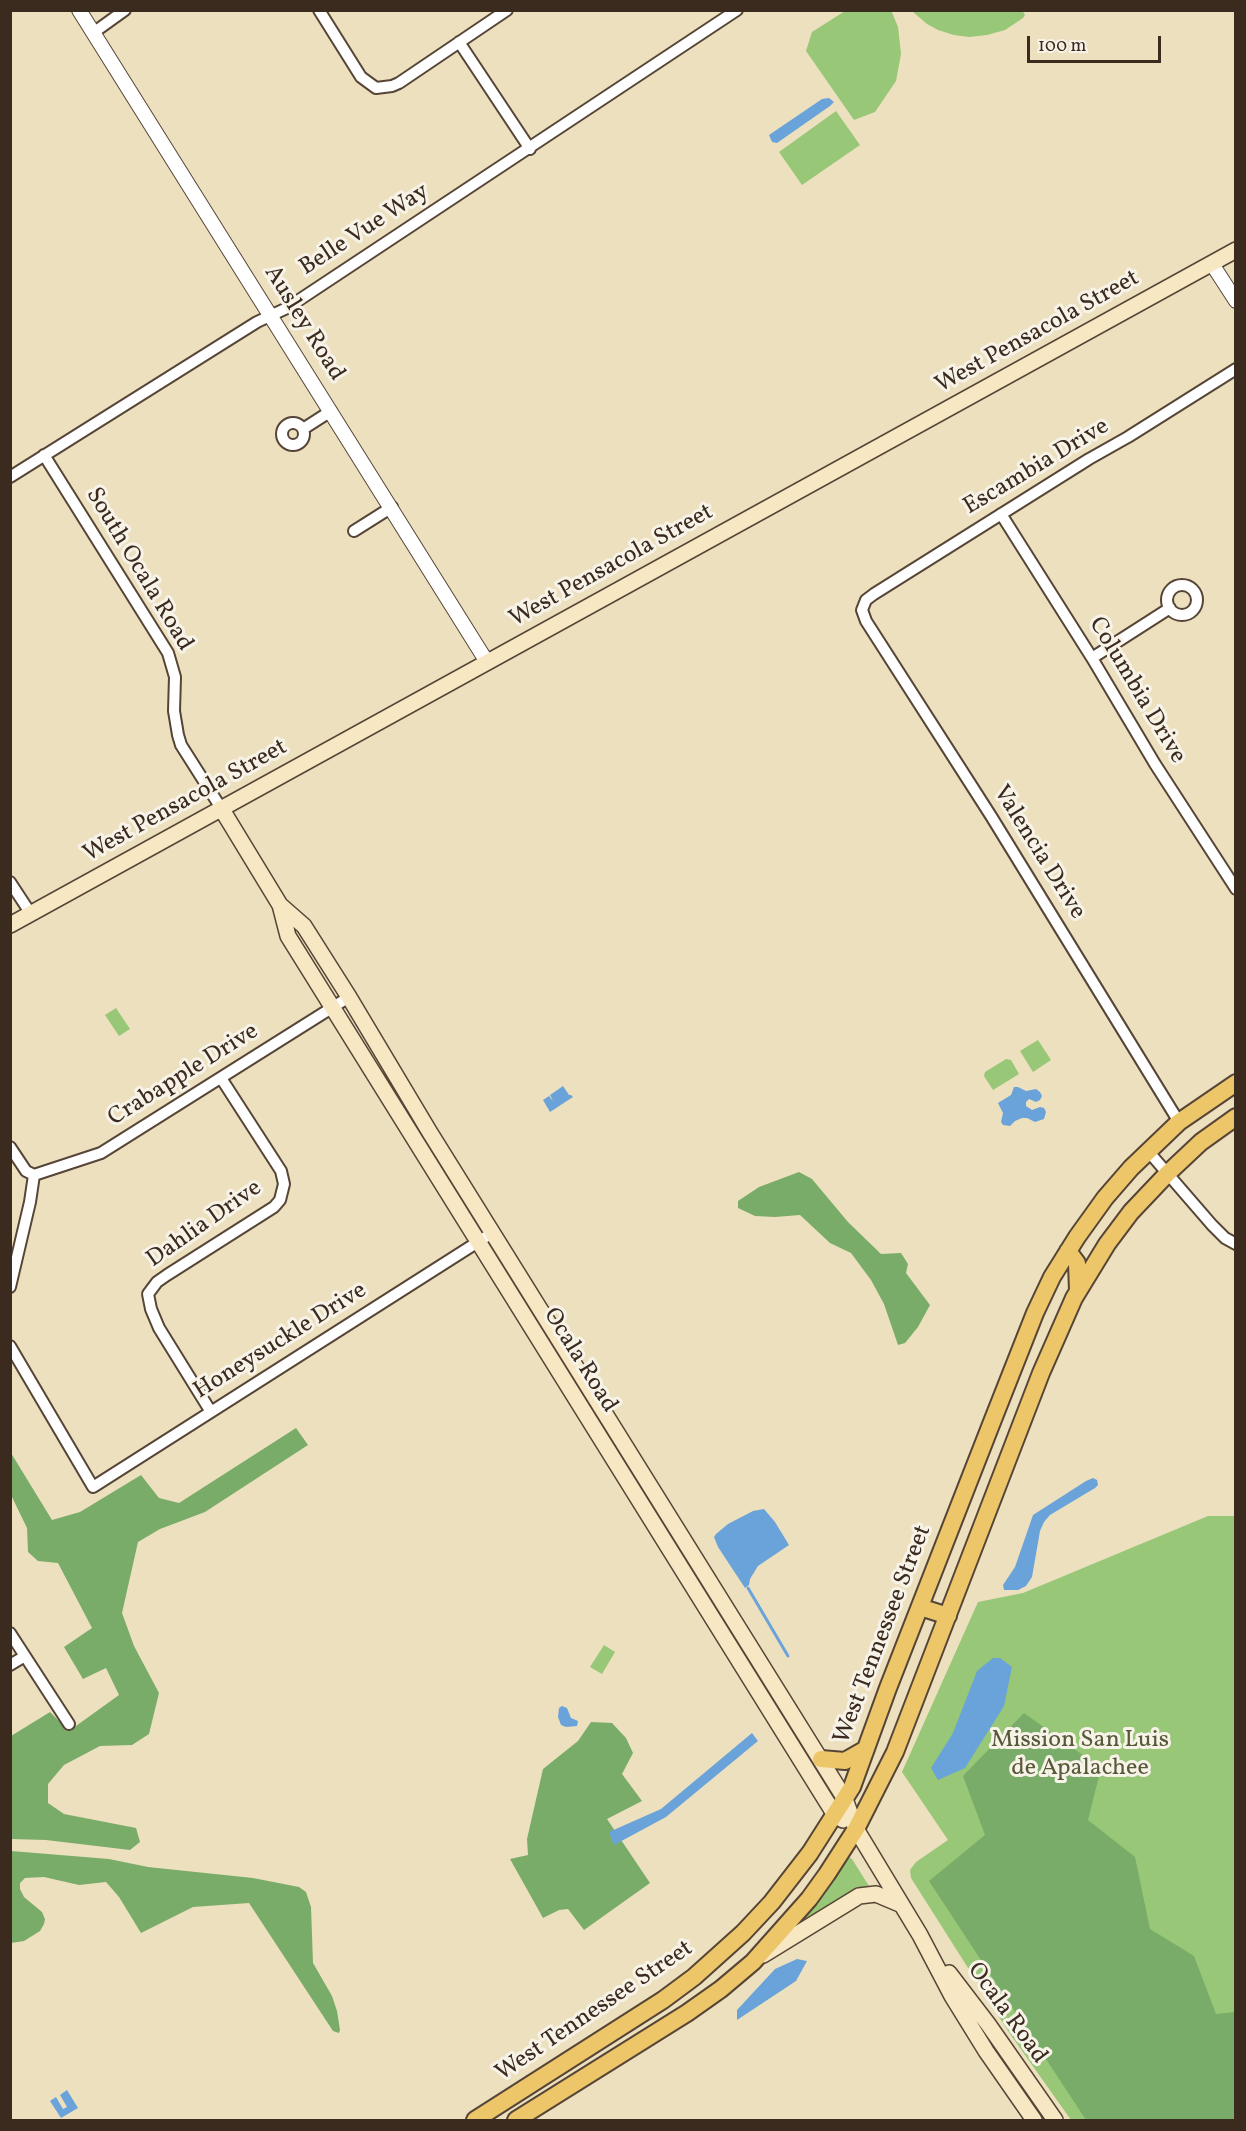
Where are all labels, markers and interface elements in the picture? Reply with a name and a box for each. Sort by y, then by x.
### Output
scale bar [1030,24,1164,62]
text: 100 m [1038,34,1087,59]
street label: Belle Vue Way [295,179,435,283]
street label: Ausley Road [256,261,350,387]
street label: West Pensacola Street [931,265,1145,401]
street label: Escambia Drive [959,413,1115,523]
street label: South Ocala Road [78,483,198,657]
street label: West Pensacola Street [505,499,719,635]
street label: Columbia Drive [1081,612,1191,770]
street label: West Pensacola Street [79,734,293,870]
street label: Valencia Drive [985,781,1091,925]
street label: Crabapple Drive [103,1018,265,1134]
street label: Dahlia Drive [142,1175,268,1275]
street label: Honeysuckle Drive [189,1277,373,1407]
street label: Ocala Road [535,1303,623,1419]
street label: West Tennessee Street [829,1522,939,1748]
park label: Mission San Luis de Apalachee [991,1728,1169,1784]
street label: West Tennessee Street [491,1935,699,2089]
street label: Ocala Road [960,1958,1052,2070]

